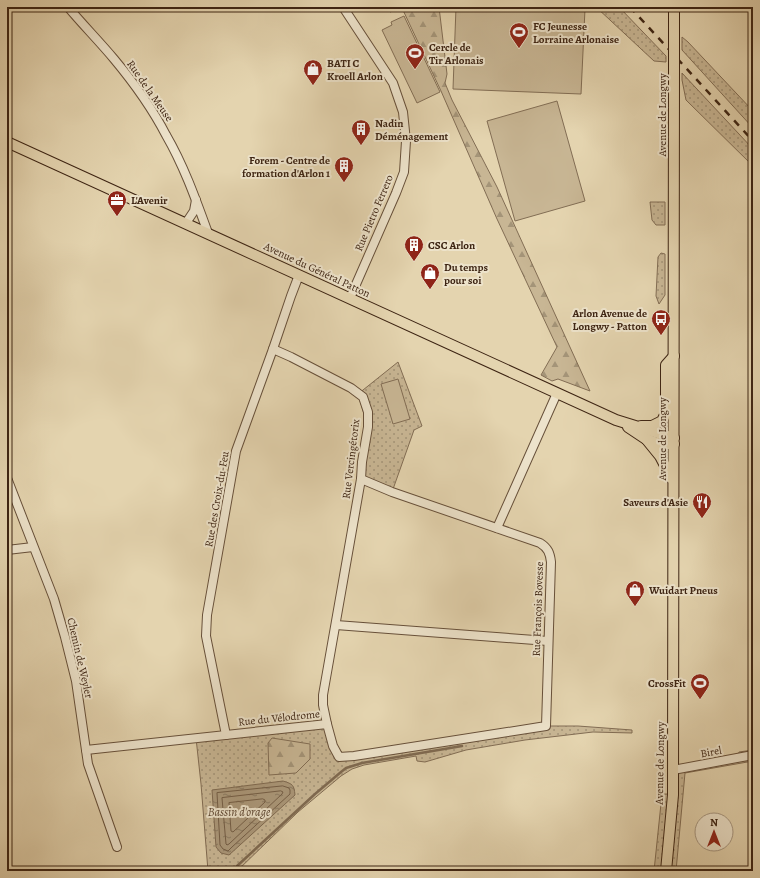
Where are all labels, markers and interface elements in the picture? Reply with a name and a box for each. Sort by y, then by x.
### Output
place label: FC Jeunesse Lorraine Arlonaise [533,19,619,47]
sports icon: FC Jeunesse Lorraine Arlonaise [508,21,530,49]
place label: Cercle de Tir Arlonais [429,40,484,68]
sports icon: Cercle de Tir Arlonais [404,42,426,70]
place label: BATI C Kroell Arlon [327,56,383,84]
street label: Rue de la Meuse [123,57,177,125]
shop icon: BATI C Kroell Arlon [302,58,324,86]
street label: Avenue de Longwy [655,73,670,158]
place label: Nadin Déménagement [375,116,449,144]
building icon: Nadin Déménagement [350,118,372,146]
place label: Forem - Centre de formation d'Arlon 1 [242,153,330,181]
building icon: Forem - Centre de formation d'Arlon 1 [333,155,355,183]
street label: Rue Pietro Ferrero [351,172,397,254]
office icon: L'Avenir [106,189,128,217]
place label: L'Avenir [131,193,168,208]
building icon: CSC Arlon [403,234,425,262]
street label: Avenue du Général Patton [260,238,373,301]
place label: CSC Arlon [428,238,475,253]
place label: Du temps pour soi [444,260,488,288]
shop icon: Du temps pour soi [419,262,441,290]
place label: Arlon Avenue de Longwy - Patton [571,306,647,334]
bus stop icon: Arlon Avenue de Longwy - Patton [650,308,672,336]
street label: Avenue de Longwy [655,397,670,482]
street label: Rue Vercingétorix [339,417,363,500]
street label: Rue des Croix-du-Feu [201,450,233,548]
restaurant icon: Saveurs d'Asie [691,491,713,519]
place label: Saveurs d'Asie [623,495,688,510]
street label: Rue François Bovesse [529,561,547,657]
shop icon: Wuidart Pneus [624,579,646,607]
place label: Wuidart Pneus [648,583,718,598]
street label: Chemin de Weyler [63,616,97,700]
sports icon: CrossFit [689,672,711,700]
place label: CrossFit [648,676,686,691]
street label: Rue du Vélodrome [237,706,321,730]
street label: Avenue de Longwy [652,721,668,806]
street label: Birel [699,743,723,761]
water label: Bassin d'orage [208,804,271,820]
north arrow [694,812,734,852]
text: N [710,815,718,830]

